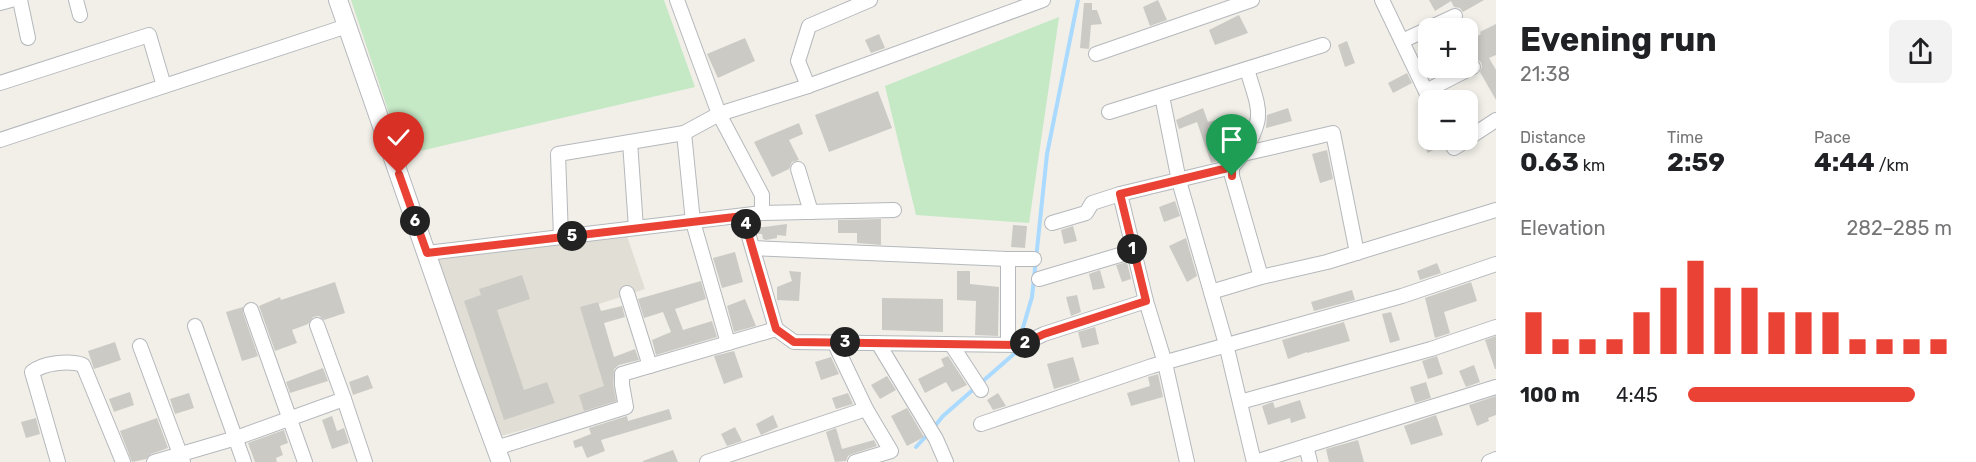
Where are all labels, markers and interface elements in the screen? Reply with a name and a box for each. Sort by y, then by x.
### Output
map controls [1418,18,1478,150]
button: + [1418,18,1478,78]
text: Evening run [1520,20,1717,59]
button: share [1889,20,1952,83]
text: 21:38 [1520,62,1570,86]
button: − [1418,90,1478,150]
pin [373,112,424,174]
pin [1206,114,1257,176]
icon: check [382,121,415,154]
icon: arrive [1215,123,1248,156]
text: Distance [1520,128,1586,147]
text: Time [1667,128,1703,147]
text: Pace [1814,128,1851,147]
text: 0.63 [1520,147,1579,178]
text: 2:59 [1667,147,1725,178]
text: 4:44 [1814,147,1875,178]
text: km [1579,156,1605,175]
text: /km [1875,156,1909,175]
pin: 6 [400,206,430,236]
pin: 4 [731,209,761,239]
text: 6 [410,211,420,230]
text: 4 [741,214,751,233]
text: Elevation [1520,216,1606,240]
text: 282–285 m [1847,216,1952,240]
pin: 5 [557,221,587,251]
text: 5 [567,226,577,245]
pin: 1 [1117,234,1147,264]
text: 1 [1128,239,1136,258]
pin: 3 [830,327,860,357]
pin: 2 [1010,328,1040,358]
text: 3 [840,332,850,351]
text: 2 [1020,333,1030,352]
text: 100 m [1520,383,1580,407]
text: 4:45 [1616,383,1658,407]

